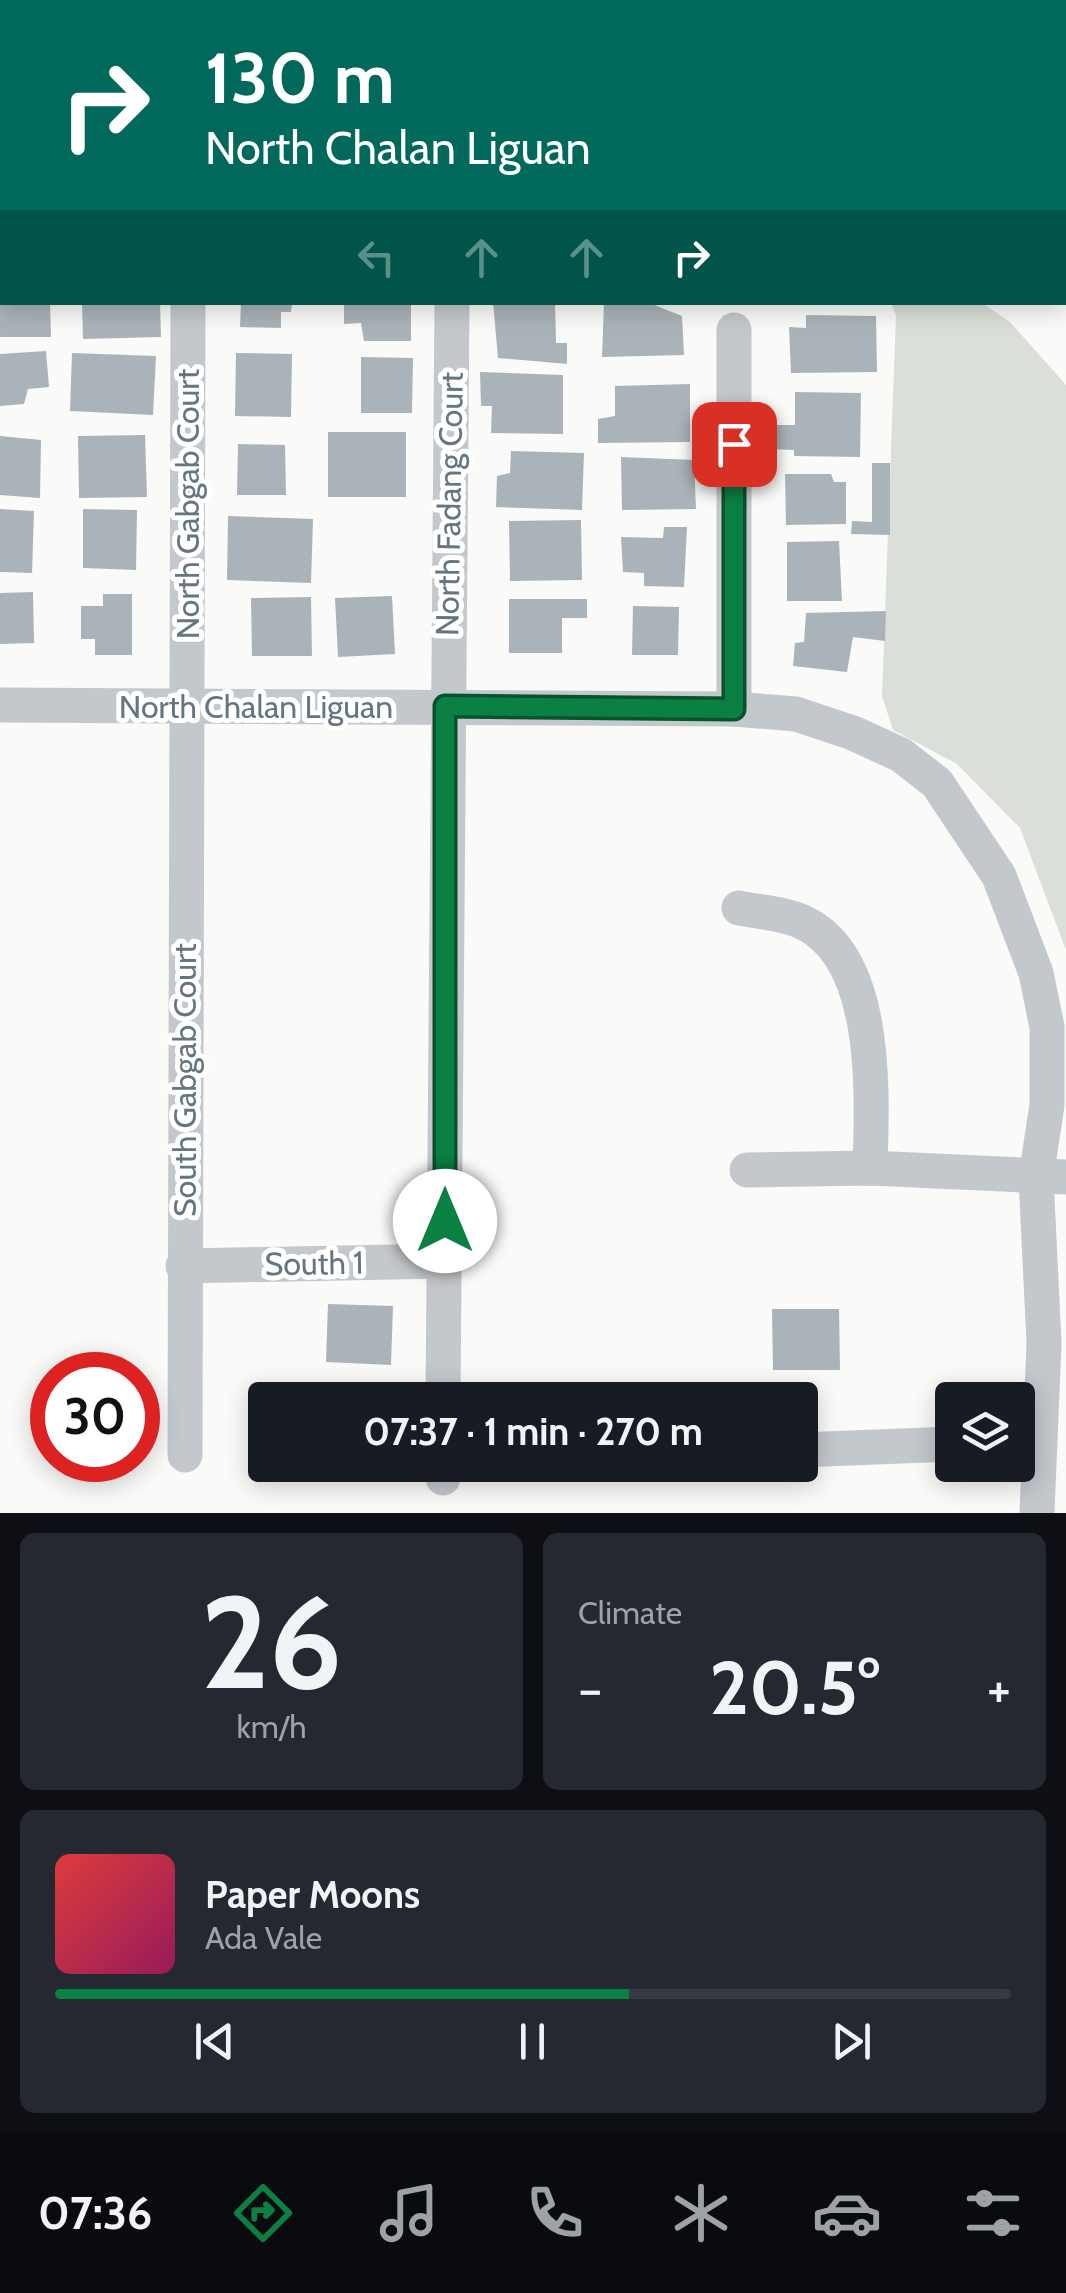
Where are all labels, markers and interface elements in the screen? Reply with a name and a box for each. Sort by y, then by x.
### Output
text: 130 m [205,35,395,121]
icon: right [40,40,170,170]
text: North Chalan Liguan [205,121,591,175]
icon: left [349,230,404,285]
icon: ahead [454,230,509,285]
icon: ahead [559,230,614,285]
icon: right [664,230,719,285]
street label: North Gabgab Court [168,369,207,639]
street label: North Fadang Court [427,371,471,636]
pin [692,402,777,487]
icon: arrive [707,417,762,472]
street label: North Chalan Liguan [119,687,393,726]
street label: South Gabgab Court [165,943,204,1217]
position arrow [393,1169,497,1273]
street label: South 1 [264,1243,364,1283]
speed limit sign: 30 [30,1352,160,1482]
map controls [935,1382,1035,1482]
button: layers [935,1382,1035,1482]
text: 07:37 · 1 min · 270 m [363,1408,703,1455]
text: 26 [201,1563,342,1721]
text: Climate [578,1593,682,1632]
text: 20.5° [709,1642,880,1733]
text: − [578,1655,602,1722]
text: + [987,1655,1011,1722]
text: km/h [236,1707,307,1746]
text: Paper Moons [205,1871,420,1918]
text: Ada Vale [205,1918,322,1957]
icon: previous [187,2014,242,2069]
icon: pause [505,2014,560,2069]
icon: next [824,2014,879,2069]
icon: directions [228,2178,298,2248]
icon: music [374,2178,444,2248]
icon: phone [520,2178,590,2248]
icon: climate [666,2178,736,2248]
icon: car [812,2178,882,2248]
icon: filters [958,2178,1028,2248]
text: 07:36 [38,2186,152,2240]

